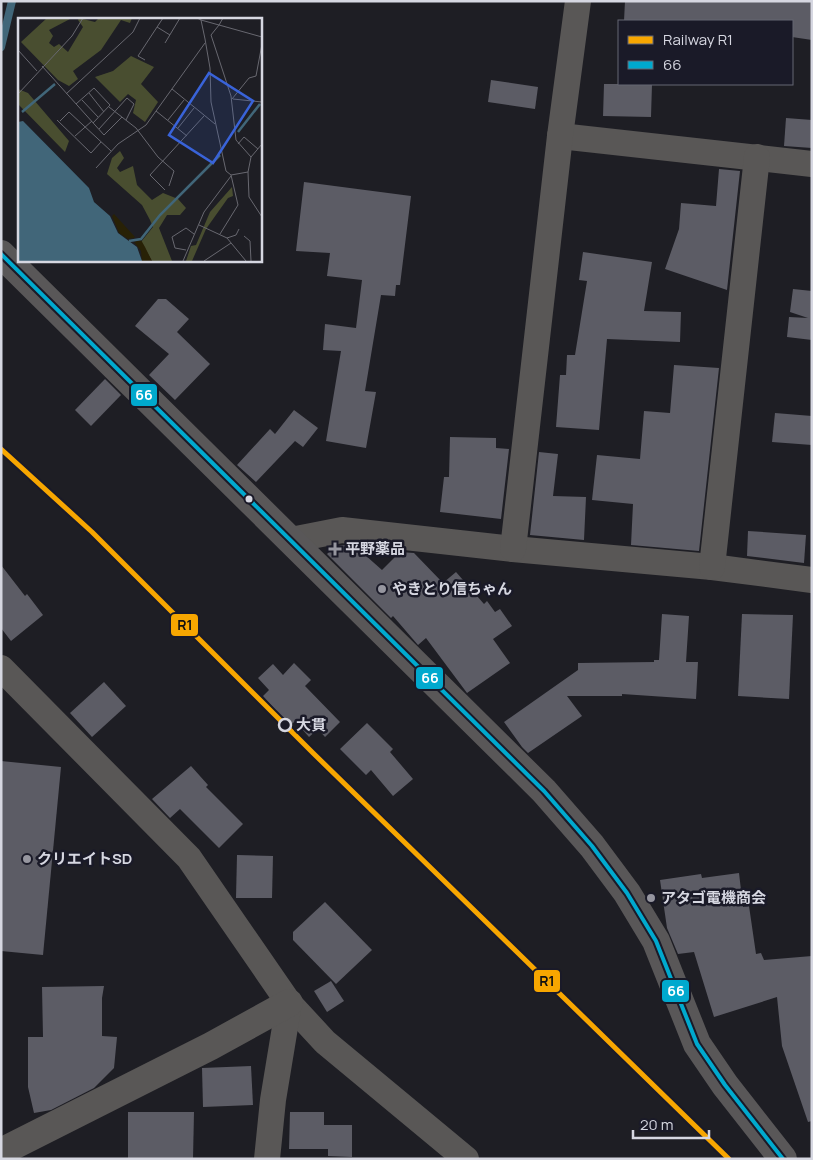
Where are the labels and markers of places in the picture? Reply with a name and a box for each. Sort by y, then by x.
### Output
unlabelled marker [244,494,254,504]
place label: 平野薬品 [345,538,405,559]
marker: 平野薬品 [329,543,341,555]
place label: やきとり信ちゃん [392,578,512,599]
marker: やきとり信ちゃん [376,583,388,595]
place label: 大貫 [296,714,326,735]
marker: 大貫 [278,718,292,732]
place label: クリエイトSD [37,848,132,869]
marker: クリエイトSD [21,853,33,865]
place label: アタゴ電機商会 [661,887,766,908]
marker: アタゴ電機商会 [645,892,657,904]

